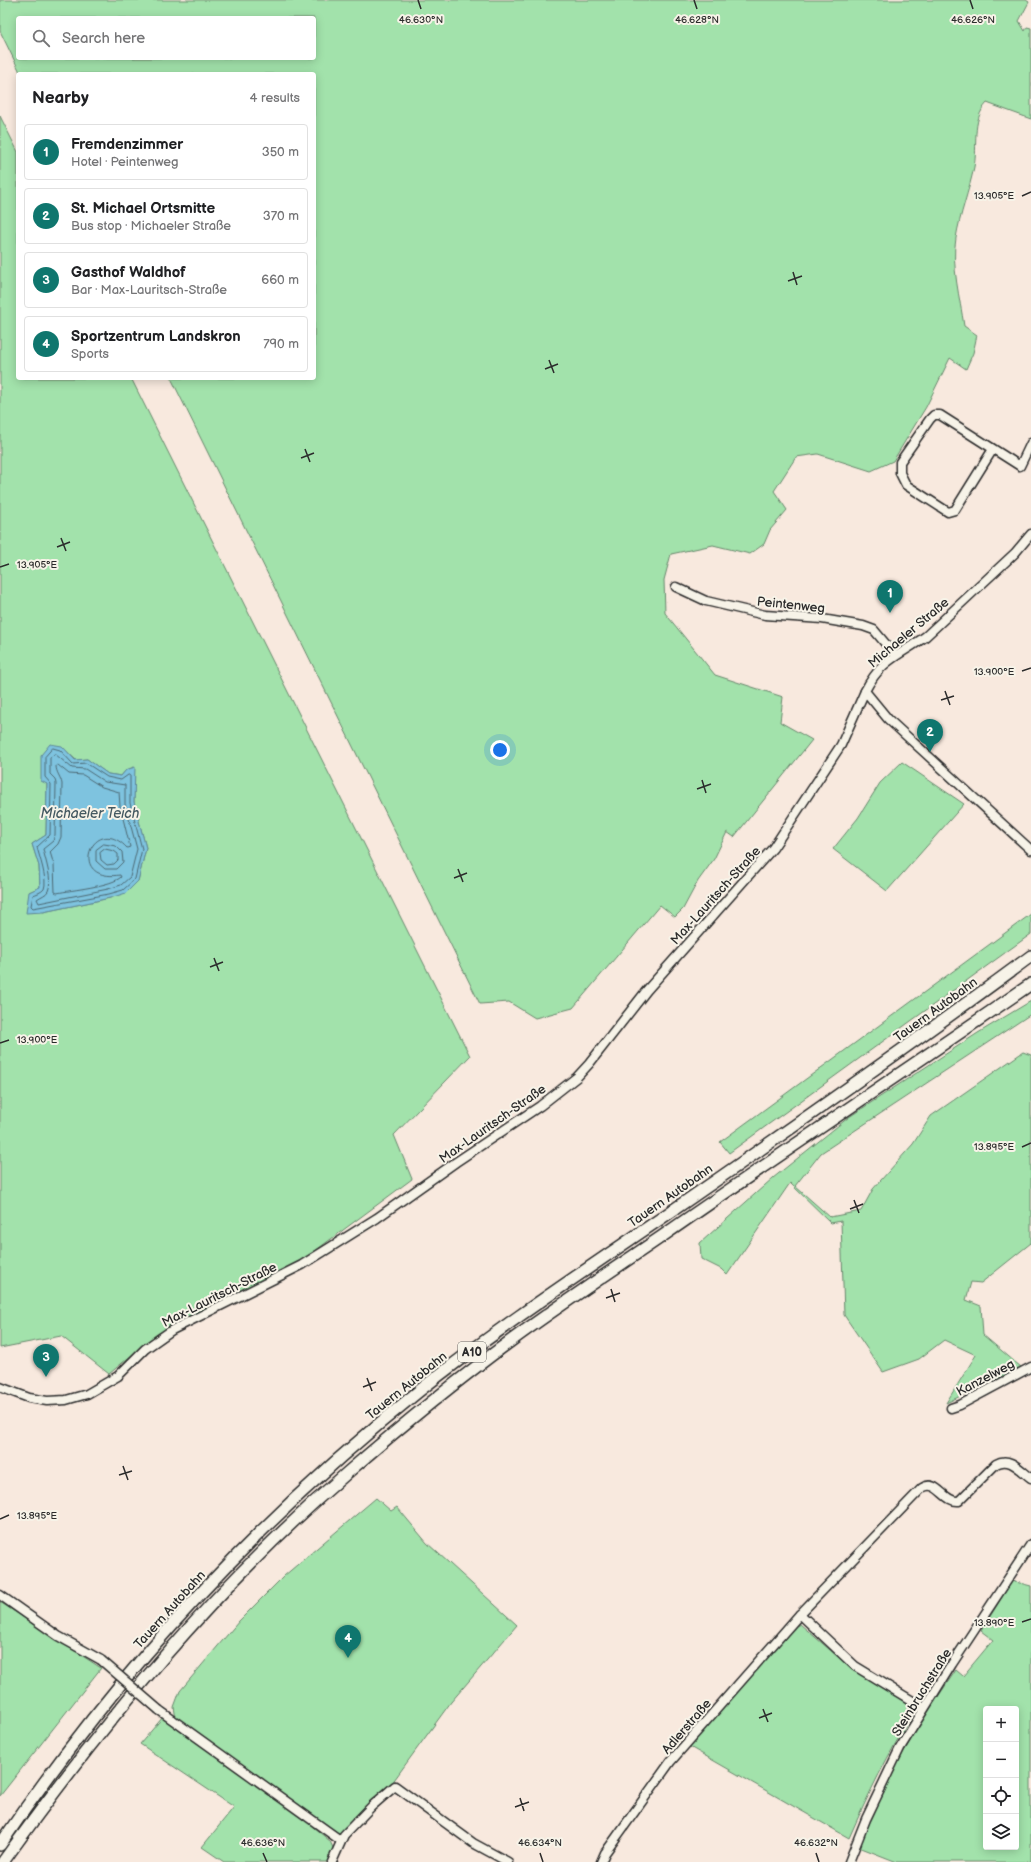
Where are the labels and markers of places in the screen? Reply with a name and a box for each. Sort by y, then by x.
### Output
pin: 1 [877,580,903,613]
pin: 2 [917,719,943,752]
pin: 3 [33,1344,59,1377]
pin: 4 [335,1625,361,1658]

